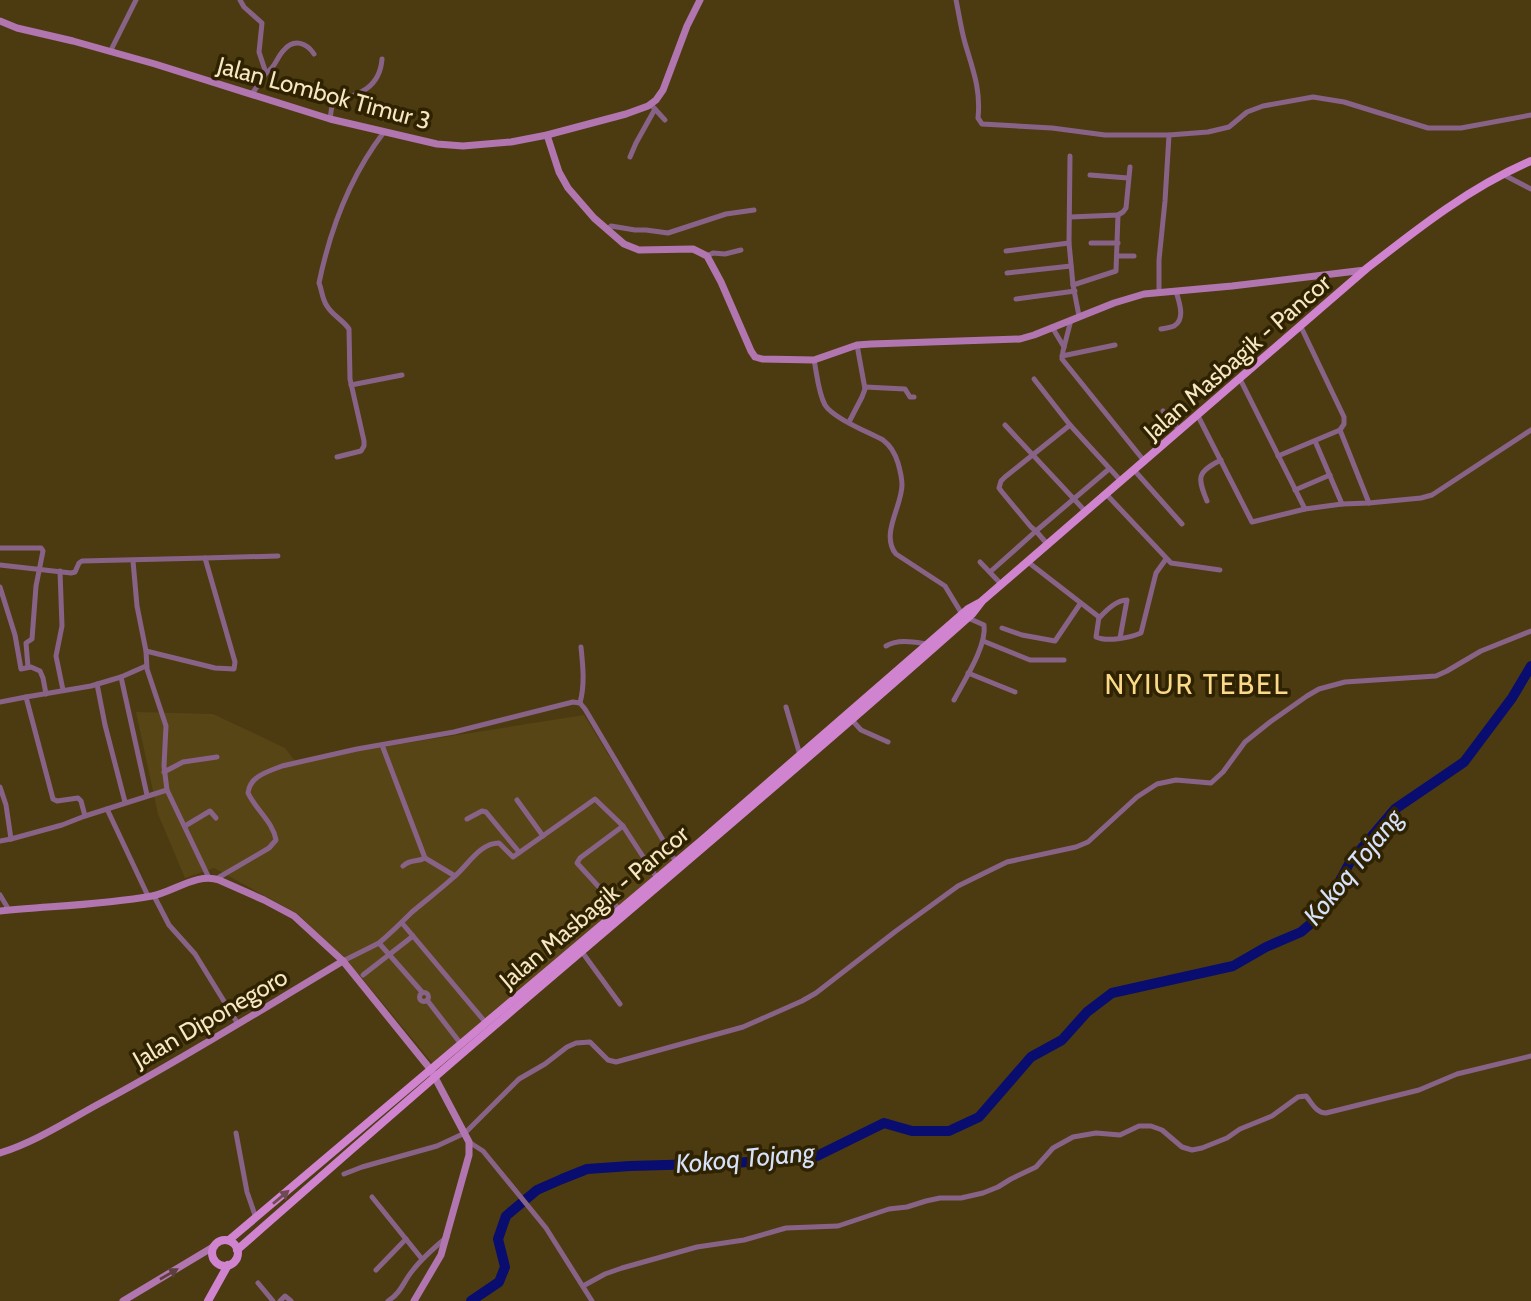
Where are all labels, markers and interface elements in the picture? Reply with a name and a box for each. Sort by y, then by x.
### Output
street label: Jalan Lombok Timur 3 [213,50,434,135]
street label: Jalan Masbagik - Pancor [1137,268,1337,447]
district label: NYIUR TEBEL [1105,667,1289,701]
water label: Kokoq Tojang [1297,802,1410,931]
street label: Jalan Masbagik - Pancor [493,819,695,995]
street label: Jalan Diponegoro [127,962,292,1074]
water label: Kokoq Tojang [674,1136,817,1180]
one-way arrow [273,1190,290,1205]
one-way arrow [159,1268,178,1281]

